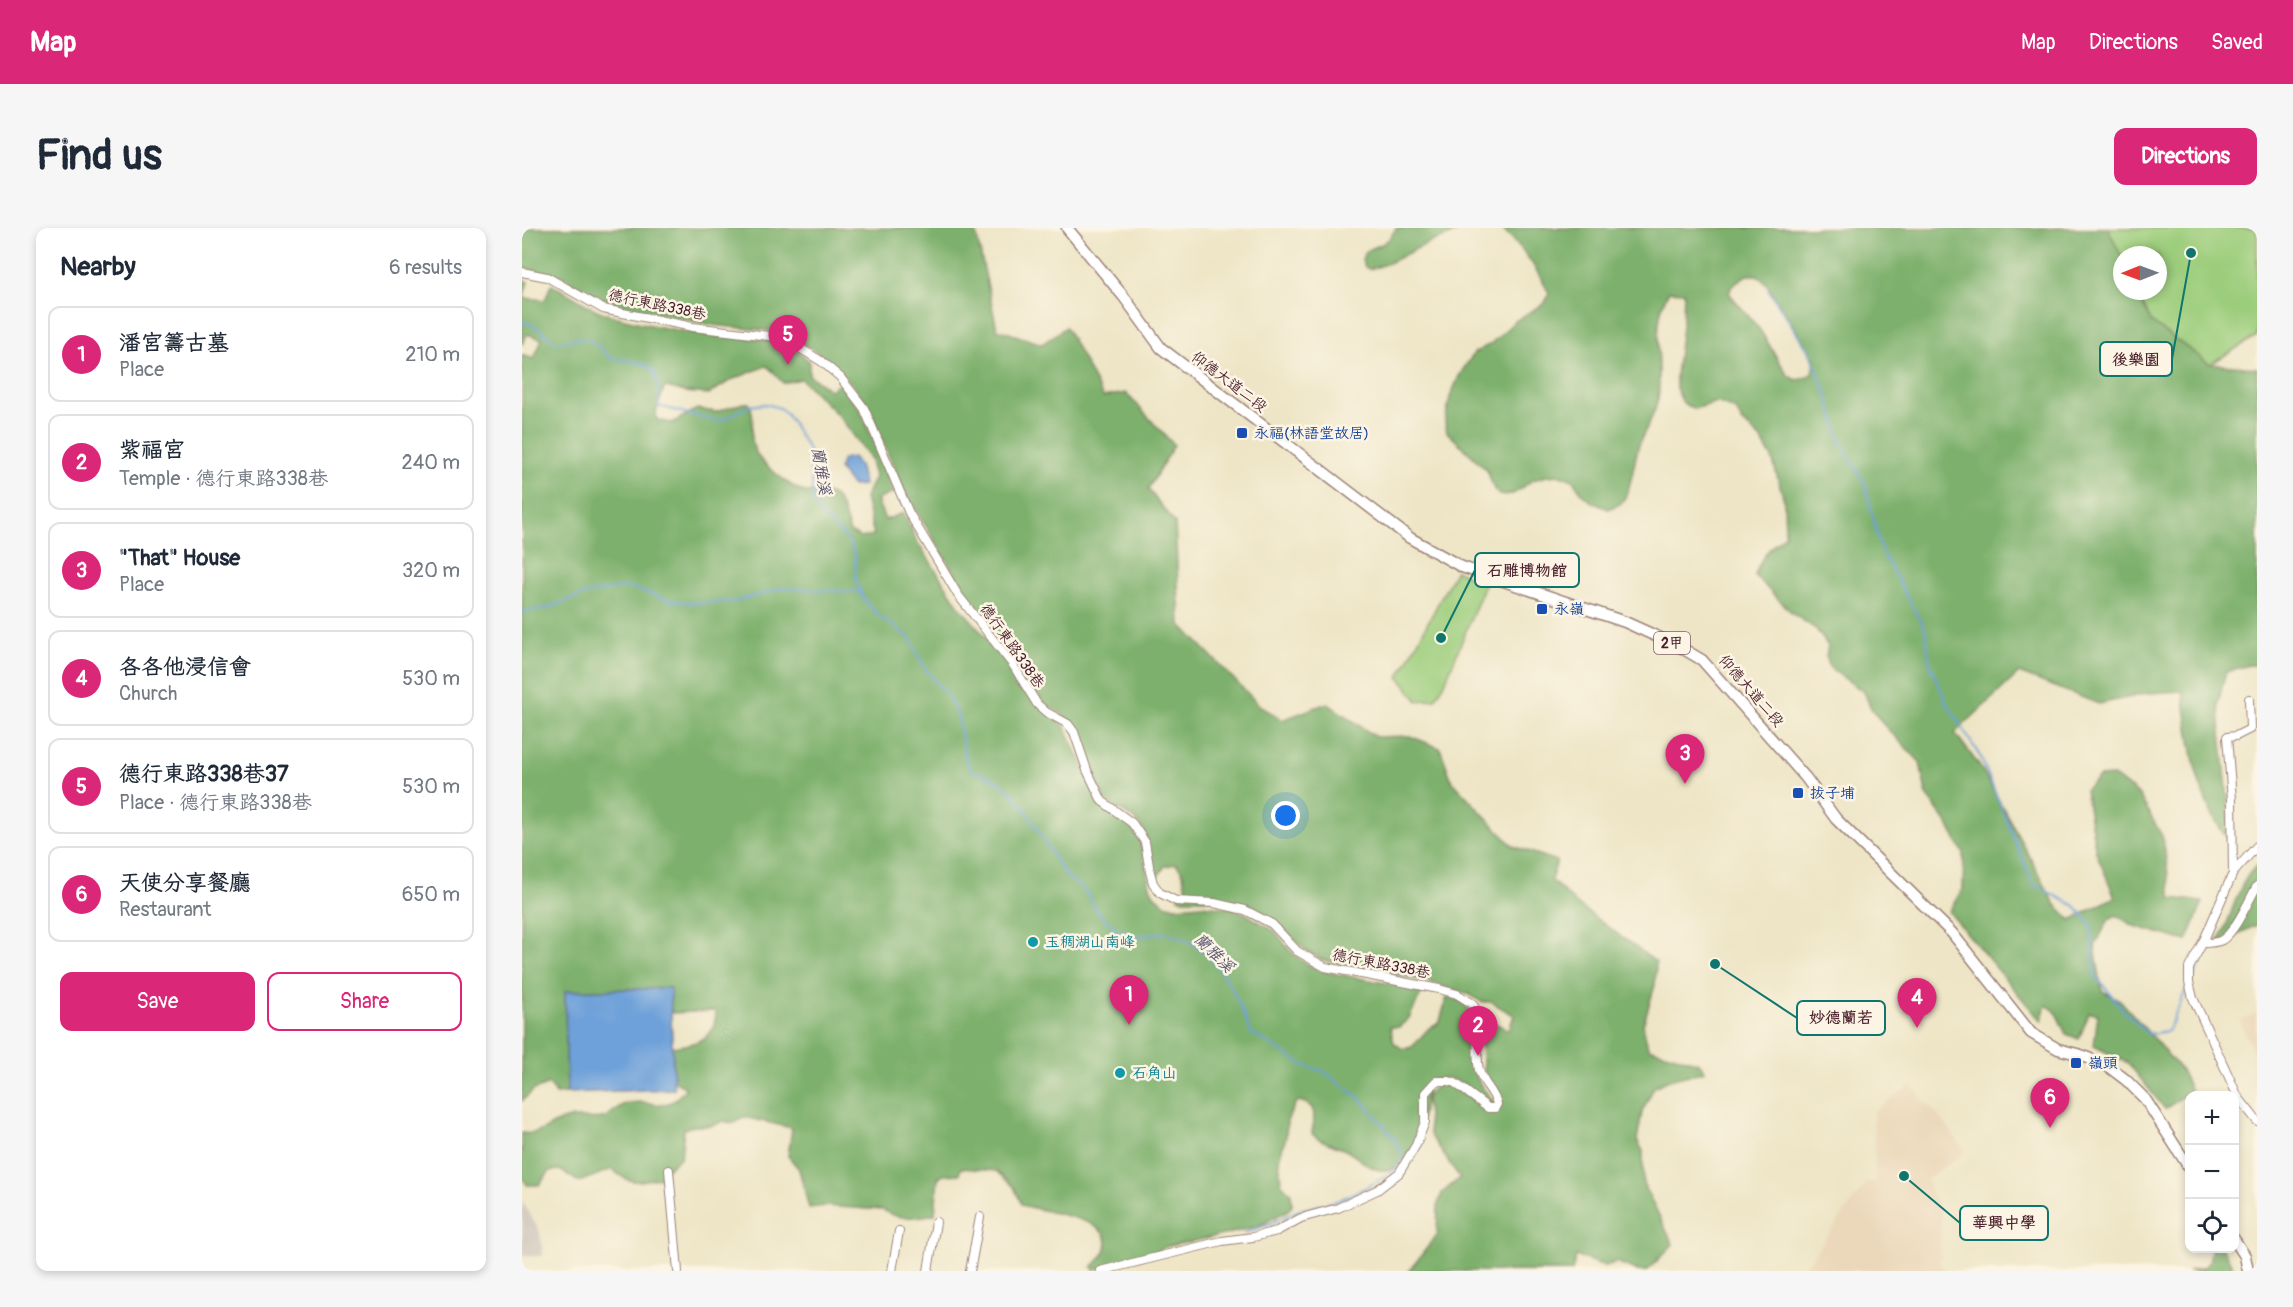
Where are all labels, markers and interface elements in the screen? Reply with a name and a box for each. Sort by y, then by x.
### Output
text: Map [30,25,76,60]
text: Map [2021,29,2056,56]
text: Directions [2089,29,2178,56]
text: Saved [2211,29,2263,56]
button: Directions [2114,128,2257,185]
text: Find us [36,130,162,182]
north arrow [2113,246,2167,300]
text: Nearby [60,251,136,283]
text: 6 results [389,255,462,280]
street label: 德行東路338巷 [606,285,708,325]
pin: 5 [768,316,808,365]
text: 潘宮籌古墓 [119,329,229,357]
text: 1 [78,342,85,367]
text: 210 m [405,342,460,367]
callout: 後樂園 [2100,342,2172,376]
street label: 仰德大道二段 [1187,347,1271,417]
text: 後樂園 [2112,350,2160,370]
text: Place [119,357,164,382]
place label: 永福(林語堂故居) [1254,424,1369,443]
marker: 永福(林語堂故居) [1235,426,1249,440]
text: 紫福宮 [119,436,185,464]
water label: 蘭雅溪 [807,446,835,497]
text: 2 [76,450,87,475]
text: 240 m [401,450,460,475]
text: Temple · 德行東路338巷 [119,466,328,491]
text: "That" House [119,544,240,572]
callout: 石雕博物館 [1475,553,1579,587]
text: 3 [76,558,87,583]
text: 320 m [402,558,460,583]
text: 石雕博物館 [1487,561,1567,581]
text: Place [119,572,164,597]
street label: 德行東路338巷 [976,600,1048,692]
place label: 永嶺 [1554,600,1584,619]
marker: 永嶺 [1535,602,1549,616]
road number: 2甲 [1654,632,1690,654]
street label: 仰德大道二段 [1714,651,1788,731]
text: 各各他浸信會 [119,653,251,681]
text: 4 [76,666,87,691]
text: 530 m [402,666,460,691]
text: Church [119,681,177,706]
pin: 3 [1666,734,1704,784]
text: 德行東路338巷37 [119,760,289,788]
text: 5 [76,774,87,799]
text: 530 m [402,774,460,799]
place label: 拔子埔 [1810,784,1855,803]
marker: 拔子埔 [1791,786,1805,800]
text: Place · 德行東路338巷 [119,790,312,815]
your location [1271,801,1300,830]
text: 天使分享餐廳 [119,869,251,897]
text: 6 [76,882,87,907]
text: 650 m [402,882,460,907]
text: Restaurant [119,897,211,922]
water label: 蘭雅溪 [1190,929,1239,978]
place label: 玉稠湖山南峰 [1045,933,1135,952]
marker: 玉稠湖山南峰 [1026,935,1040,949]
street label: 德行東路338巷 [1330,945,1432,983]
button: Save [60,972,255,1031]
button: Share [267,972,462,1031]
pin: 1 [1110,976,1148,1025]
pin: 4 [1898,978,1936,1028]
callout: 妙德蘭若 [1797,1001,1885,1035]
pin: 2 [1458,1006,1498,1056]
text: 妙德蘭若 [1809,1008,1873,1028]
place label: 嶺頭 [2088,1054,2118,1073]
marker: 嶺頭 [2069,1056,2083,1070]
place label: 石角山 [1132,1064,1177,1083]
marker: 石角山 [1113,1066,1127,1080]
pin: 6 [2030,1078,2069,1128]
map controls [2185,1091,2239,1253]
button: + [2185,1091,2239,1145]
button: − [2185,1145,2239,1199]
button: locate [2185,1199,2239,1253]
callout: 華興中學 [1960,1206,2048,1240]
text: 華興中學 [1972,1213,2036,1233]

